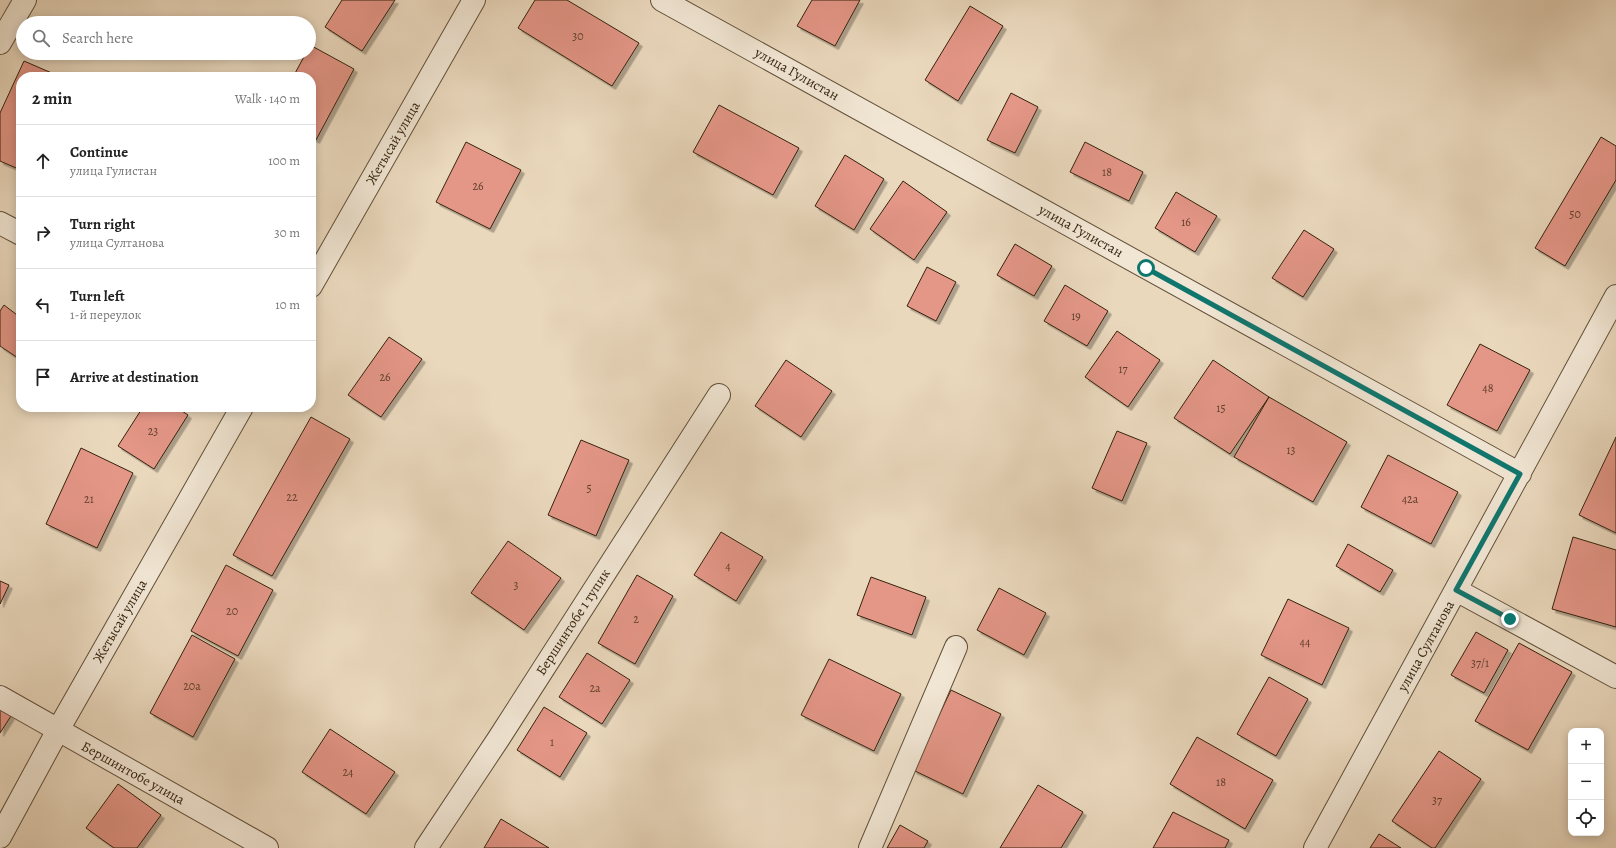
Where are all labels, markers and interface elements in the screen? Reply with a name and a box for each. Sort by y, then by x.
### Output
search box [16,16,316,60]
icon: search [30,27,52,49]
text: Search here [62,28,133,48]
house number: 30 [572,28,584,44]
street label: улица Гулистан [750,42,843,105]
text: 2 min [32,87,72,110]
text: Walk · 140 m [235,90,300,107]
street label: Жетысай улица [361,97,425,188]
text: Continue [70,142,128,162]
icon: ahead [32,150,54,172]
text: 100 m [268,152,300,169]
text: улица Гулистан [70,162,157,179]
house number: 18 [1102,164,1112,180]
house number: 26 [472,178,484,194]
street label: улица Гулистан [1034,199,1127,262]
house number: 50 [1569,206,1581,222]
text: Turn right [70,214,135,234]
house number: 16 [1181,214,1191,230]
icon: right [32,222,54,244]
text: 30 m [274,224,300,241]
text: улица Султанова [70,234,164,251]
route start [1137,259,1155,277]
text: Turn left [70,286,125,306]
icon: left [32,294,54,316]
text: 10 m [275,296,300,313]
text: 1-й переулок [70,306,141,323]
house number: 19 [1071,308,1081,324]
house number: 17 [1118,361,1129,377]
icon: arrive [32,366,54,388]
text: Arrive at destination [70,367,199,387]
house number: 26 [379,369,391,385]
house number: 48 [1482,380,1494,396]
house number: 15 [1216,400,1226,416]
house number: 23 [148,423,158,439]
house number: 13 [1286,442,1296,458]
house number: 5 [586,480,592,496]
house number: 22 [286,489,298,505]
house number: 21 [84,491,94,507]
house number: 42а [1402,491,1419,507]
house number: 4 [725,558,731,574]
street label: Бершинтобе 1 тупик [531,565,615,679]
street label: Жетысай улица [88,575,152,666]
house number: 3 [514,577,519,593]
street label: улица Султанова [1393,597,1459,696]
house number: 20 [226,603,238,619]
route end [1501,610,1519,628]
house number: 2 [633,611,639,627]
house number: 44 [1300,634,1311,650]
house number: 37/1 [1471,655,1489,671]
house number: 20а [183,678,201,694]
house number: 2а [589,680,601,696]
map controls [1568,728,1604,836]
button: + [1568,728,1604,764]
house number: 1 [550,734,554,750]
street label: Бершинтобе улица [78,737,189,810]
house number: 24 [342,764,354,780]
button: − [1568,764,1604,800]
house number: 18 [1216,774,1226,790]
house number: 37 [1432,792,1443,808]
button: locate [1568,800,1604,836]

